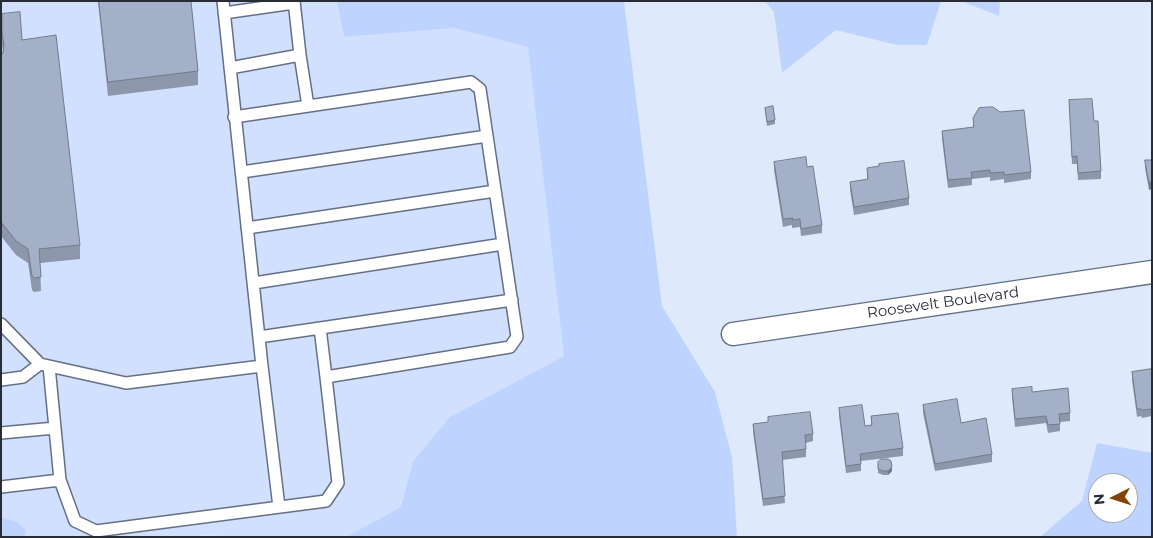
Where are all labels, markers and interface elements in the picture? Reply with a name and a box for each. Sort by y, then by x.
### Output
street label: Roosevelt Boulevard [866,283,1020,323]
north arrow [1088,473,1138,523]
text: N [1090,493,1109,506]

